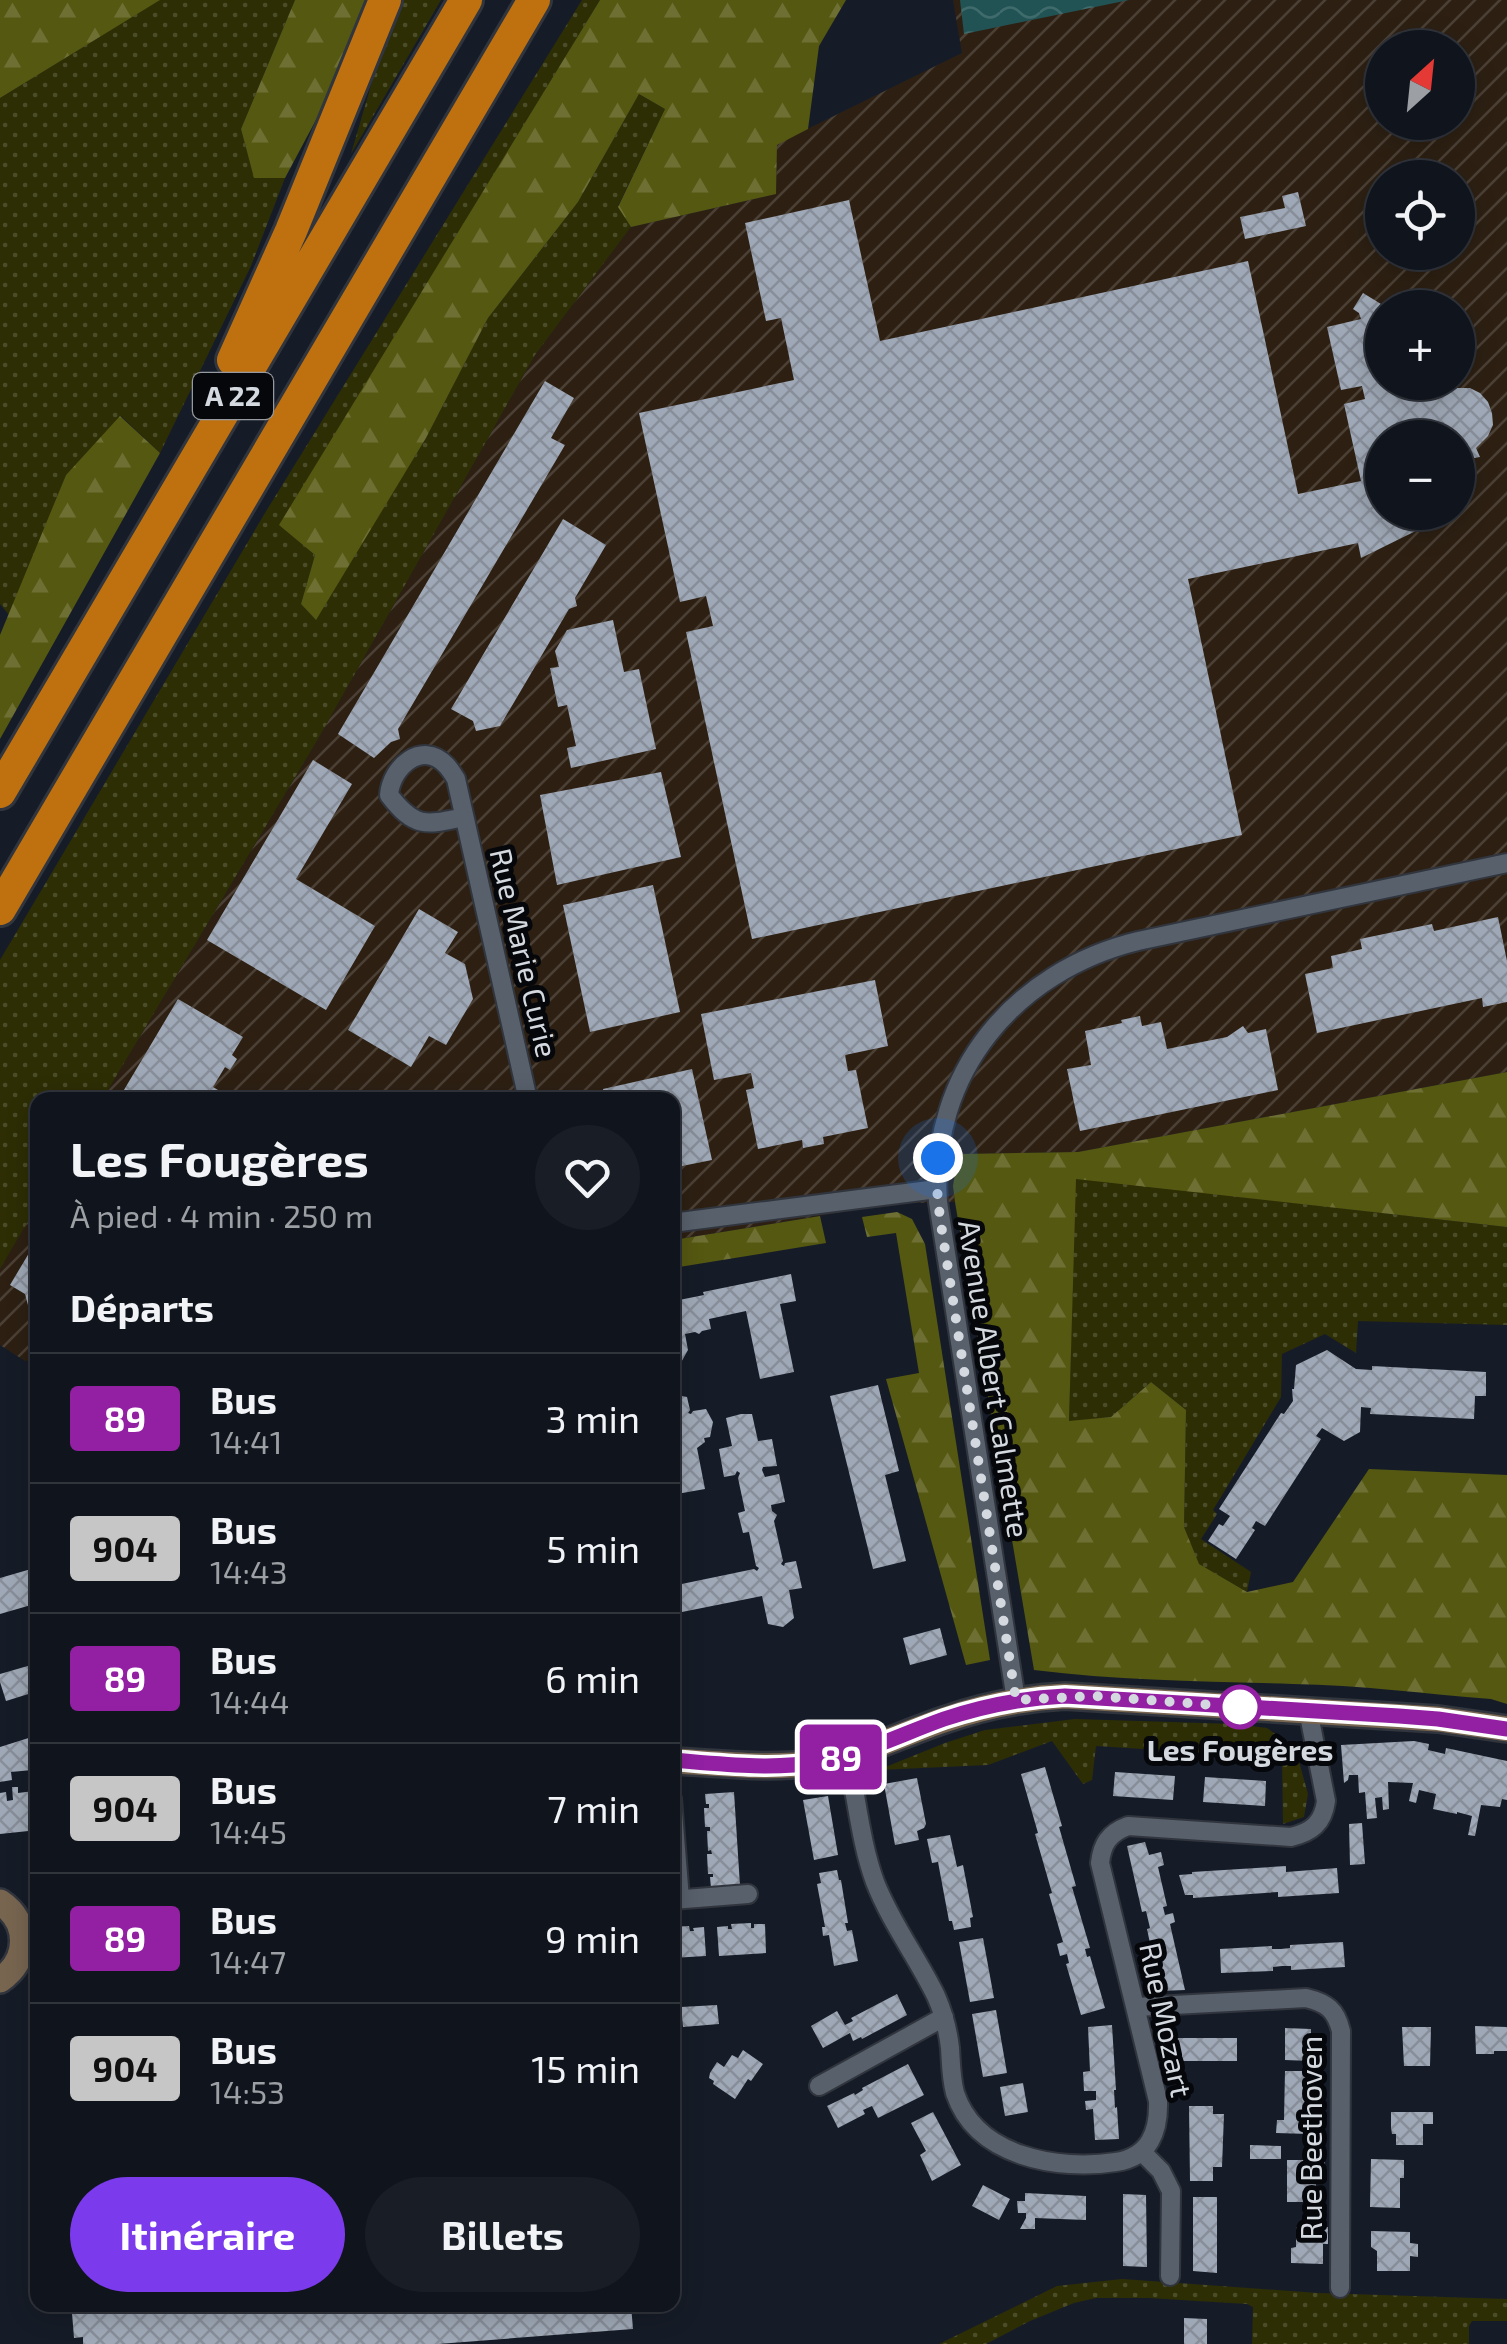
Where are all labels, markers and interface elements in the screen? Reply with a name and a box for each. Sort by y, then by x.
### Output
north arrow [1365,30,1475,140]
map controls [1365,30,1475,530]
button: locate [1365,160,1475,270]
button: + [1365,290,1475,400]
road number: A 22 [193,373,273,419]
button: − [1365,420,1475,530]
street label: Rue Marie Curie [483,845,566,1061]
button: heart [535,1125,640,1230]
text: Les Fougères [70,1129,369,1187]
your location [913,1133,963,1183]
text: À pied · 4 min · 250 m [70,1196,373,1234]
street label: Avenue Albert Calmette [952,1217,1038,1540]
text: Départs [70,1284,214,1330]
text: Bus [210,1376,277,1422]
text: 3 min [546,1395,640,1441]
text: 89 [104,1397,146,1439]
text: 14:41 [210,1422,282,1460]
text: Bus [210,1506,277,1552]
text: 5 min [546,1525,640,1571]
text: 904 [92,1527,158,1569]
text: 14:43 [210,1552,287,1590]
text: Bus [210,1636,277,1682]
text: 6 min [545,1655,640,1701]
text: 89 [104,1657,146,1699]
text: 14:44 [210,1682,289,1720]
marker: Les Fougères [1219,1686,1261,1728]
line badge: 89 [796,1724,886,1790]
place label: Les Fougères [1147,1731,1333,1767]
text: 89 [820,1736,862,1778]
text: Bus [210,1766,277,1812]
text: 7 min [547,1785,640,1831]
text: 904 [92,1787,158,1829]
text: 14:45 [210,1812,287,1850]
text: Bus [210,1896,277,1942]
text: 9 min [545,1915,640,1961]
text: 89 [104,1917,146,1959]
street label: Rue Mozart [1133,1939,1201,2100]
text: 14:47 [210,1942,286,1980]
text: Bus [210,2026,277,2072]
street label: Rue Beethoven [1292,2036,1328,2240]
text: 15 min [531,2045,640,2091]
text: 904 [92,2047,158,2089]
text: 14:53 [210,2072,285,2110]
button: Itinéraire [70,2177,345,2292]
button: Billets [365,2177,640,2292]

